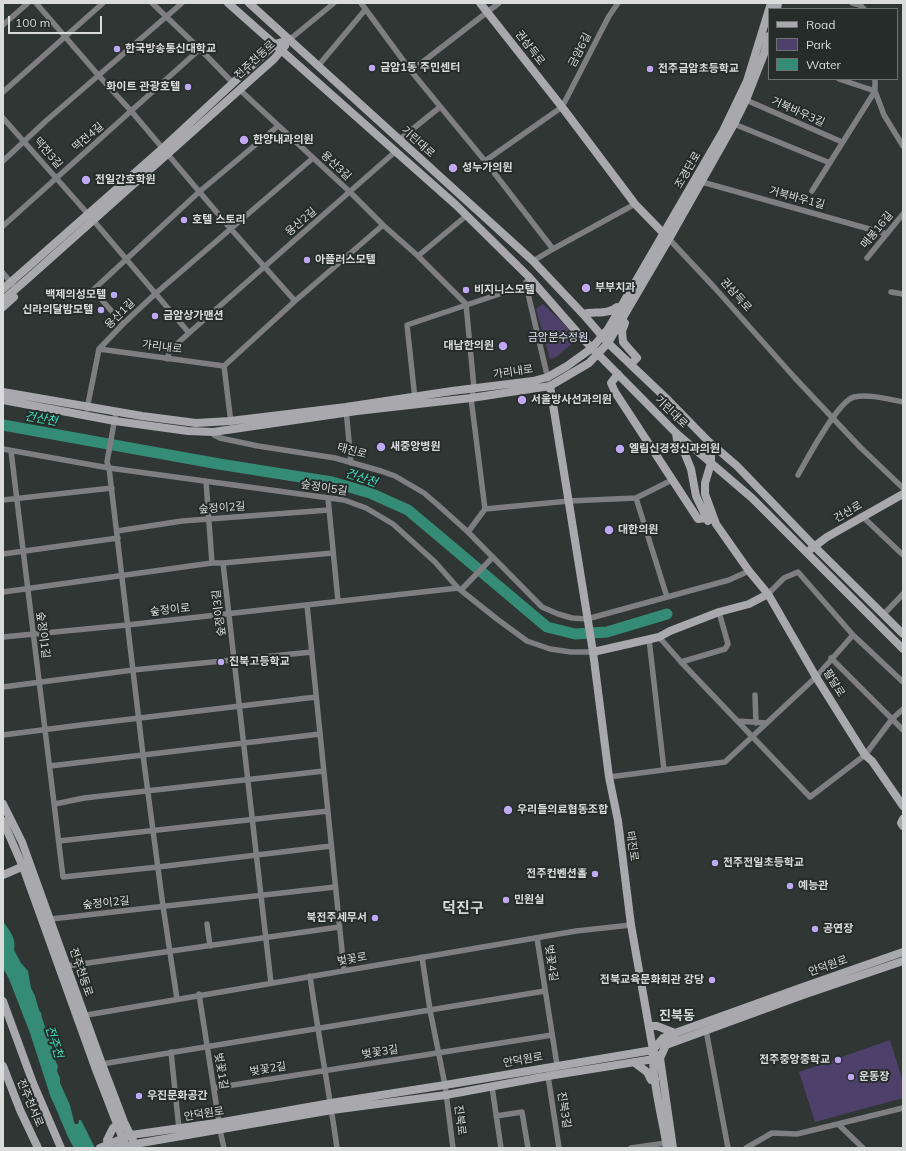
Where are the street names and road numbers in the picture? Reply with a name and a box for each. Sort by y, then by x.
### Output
street label: 권삼득로 [512,28,548,68]
street label: 금암6길 [566,31,594,69]
street label: 전주천동로 [232,38,278,82]
street label: 거북바우3길 [769,94,827,130]
street label: 떡전4길 [70,120,106,154]
street label: 기린대로 [399,124,437,160]
street label: 떡전3길 [31,135,65,171]
street label: 용산3길 [318,149,354,183]
street label: 조경단로 [672,149,704,191]
street label: 거북바우1길 [768,184,826,212]
street label: 용산2길 [283,205,319,239]
street label: 매봉16길 [858,209,896,251]
street label: 권삼득로 [718,276,754,314]
street label: 용산1길 [102,296,138,332]
street label: 가리내로 [141,338,183,356]
street label: 가리내로 [492,363,534,381]
street label: 기린대로 [652,393,690,431]
street label: 태진로 [336,441,368,461]
street label: 숲정이5길 [300,478,348,498]
street label: 건산로 [832,499,864,525]
street label: 숲정이2길 [198,500,246,516]
street label: 숲정이3길 [210,589,228,637]
street label: 숲정이로 [149,601,191,619]
street label: 숲정이1길 [34,611,52,659]
street label: 팔달로 [820,667,848,699]
street label: 태진로 [623,830,641,862]
street label: 숲정이2길 [82,894,130,912]
street label: 벚꽃4길 [542,944,560,982]
street label: 전주천동로 [67,946,95,998]
street label: 벚꽃로 [336,950,368,968]
street label: 안덕원로 [807,953,849,979]
street label: 벚꽃3길 [361,1043,399,1061]
street label: 안덕원로 [502,1050,544,1070]
street label: 벚꽃1길 [212,1052,230,1090]
street label: 벚꽃2길 [249,1060,287,1078]
street label: 전주천서로 [14,1077,46,1129]
street label: 진북3길 [555,1091,573,1129]
street label: 안덕원로 [183,1104,225,1124]
street label: 진북로 [452,1104,468,1136]

